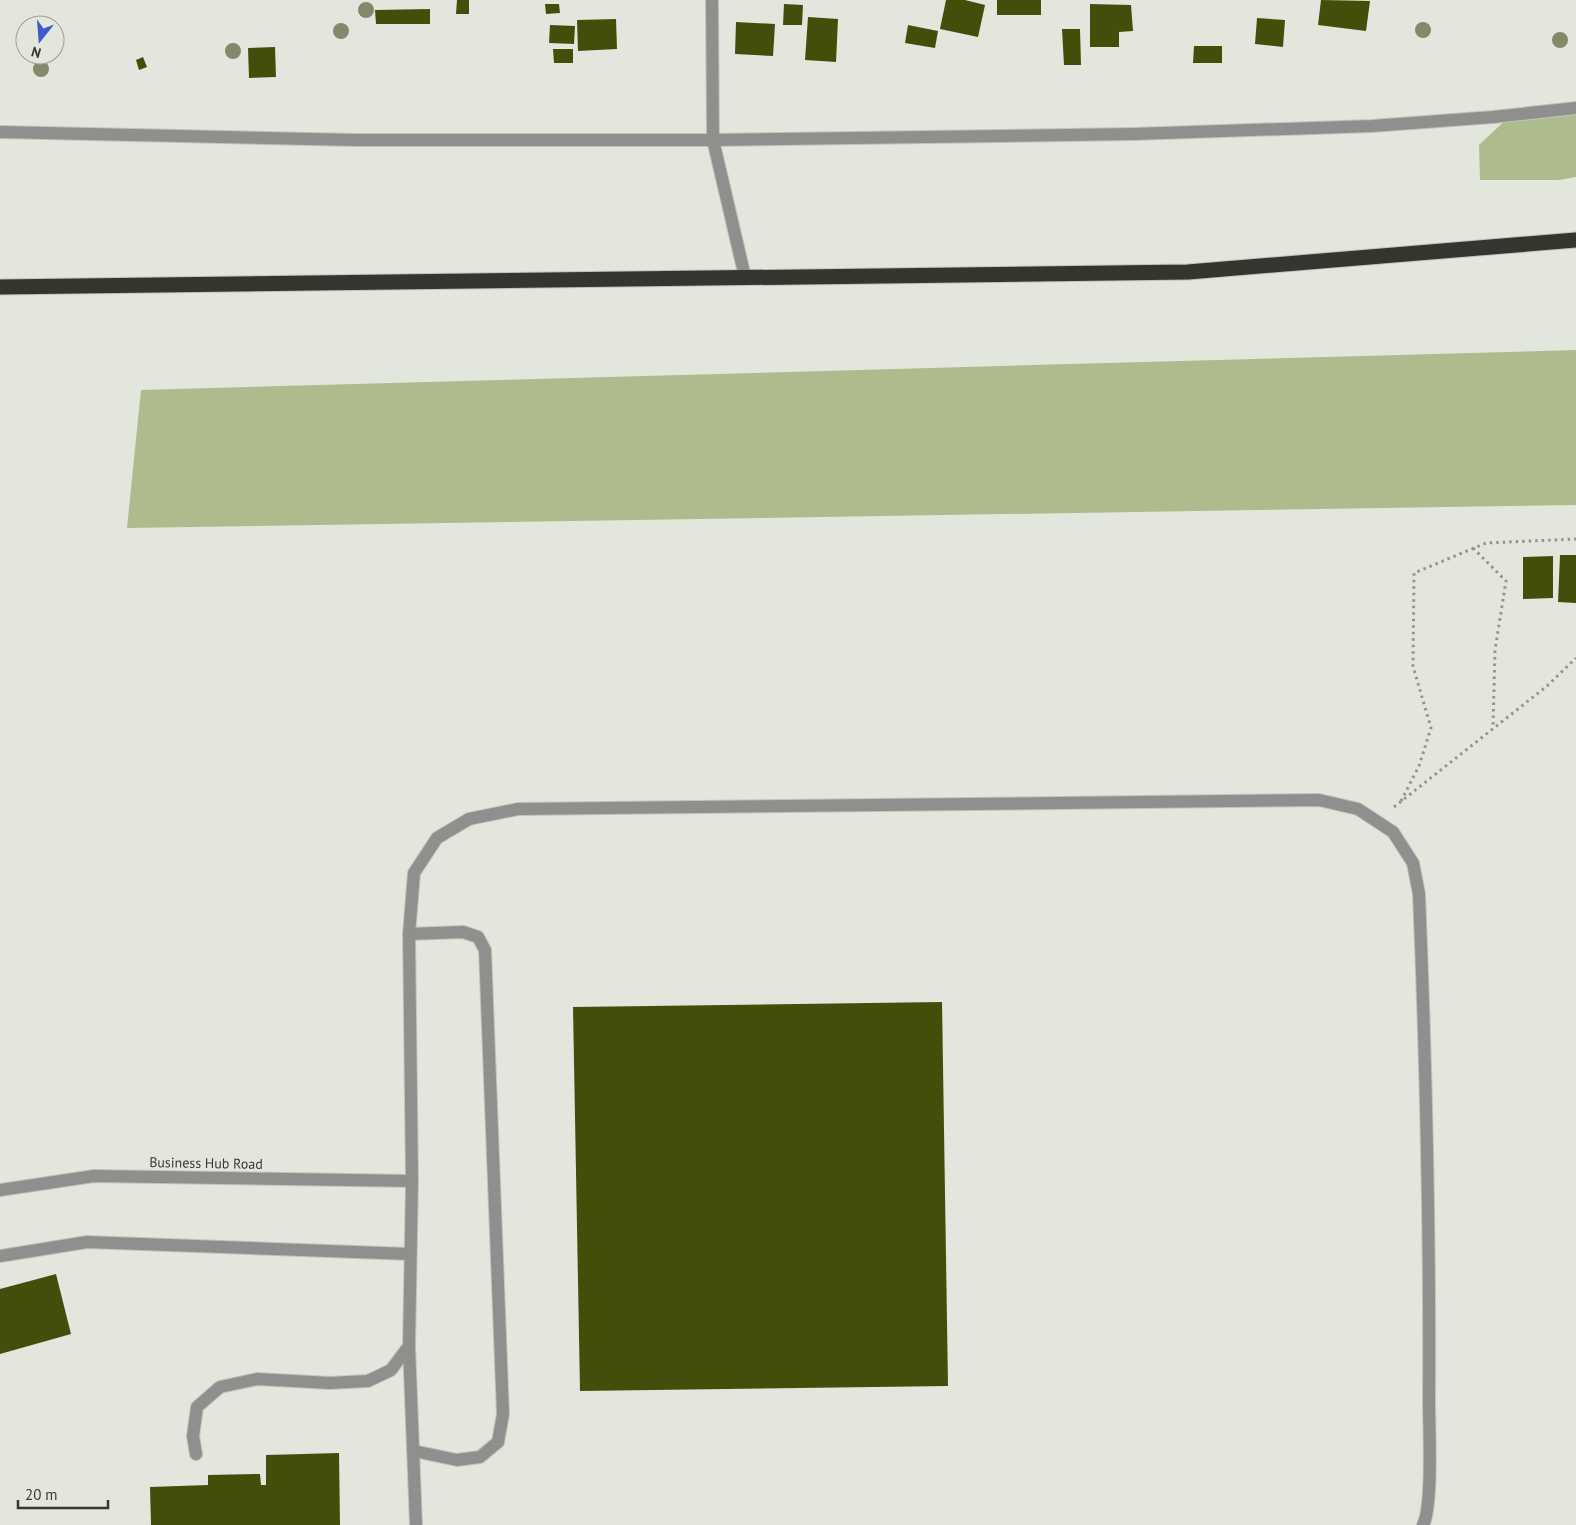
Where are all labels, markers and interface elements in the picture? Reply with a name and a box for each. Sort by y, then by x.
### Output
north arrow [15,15,65,65]
text: N [29,42,43,62]
street label: Business Hub Road [149,1153,263,1173]
scale bar [18,1478,108,1510]
text: 20 m [25,1485,58,1504]

